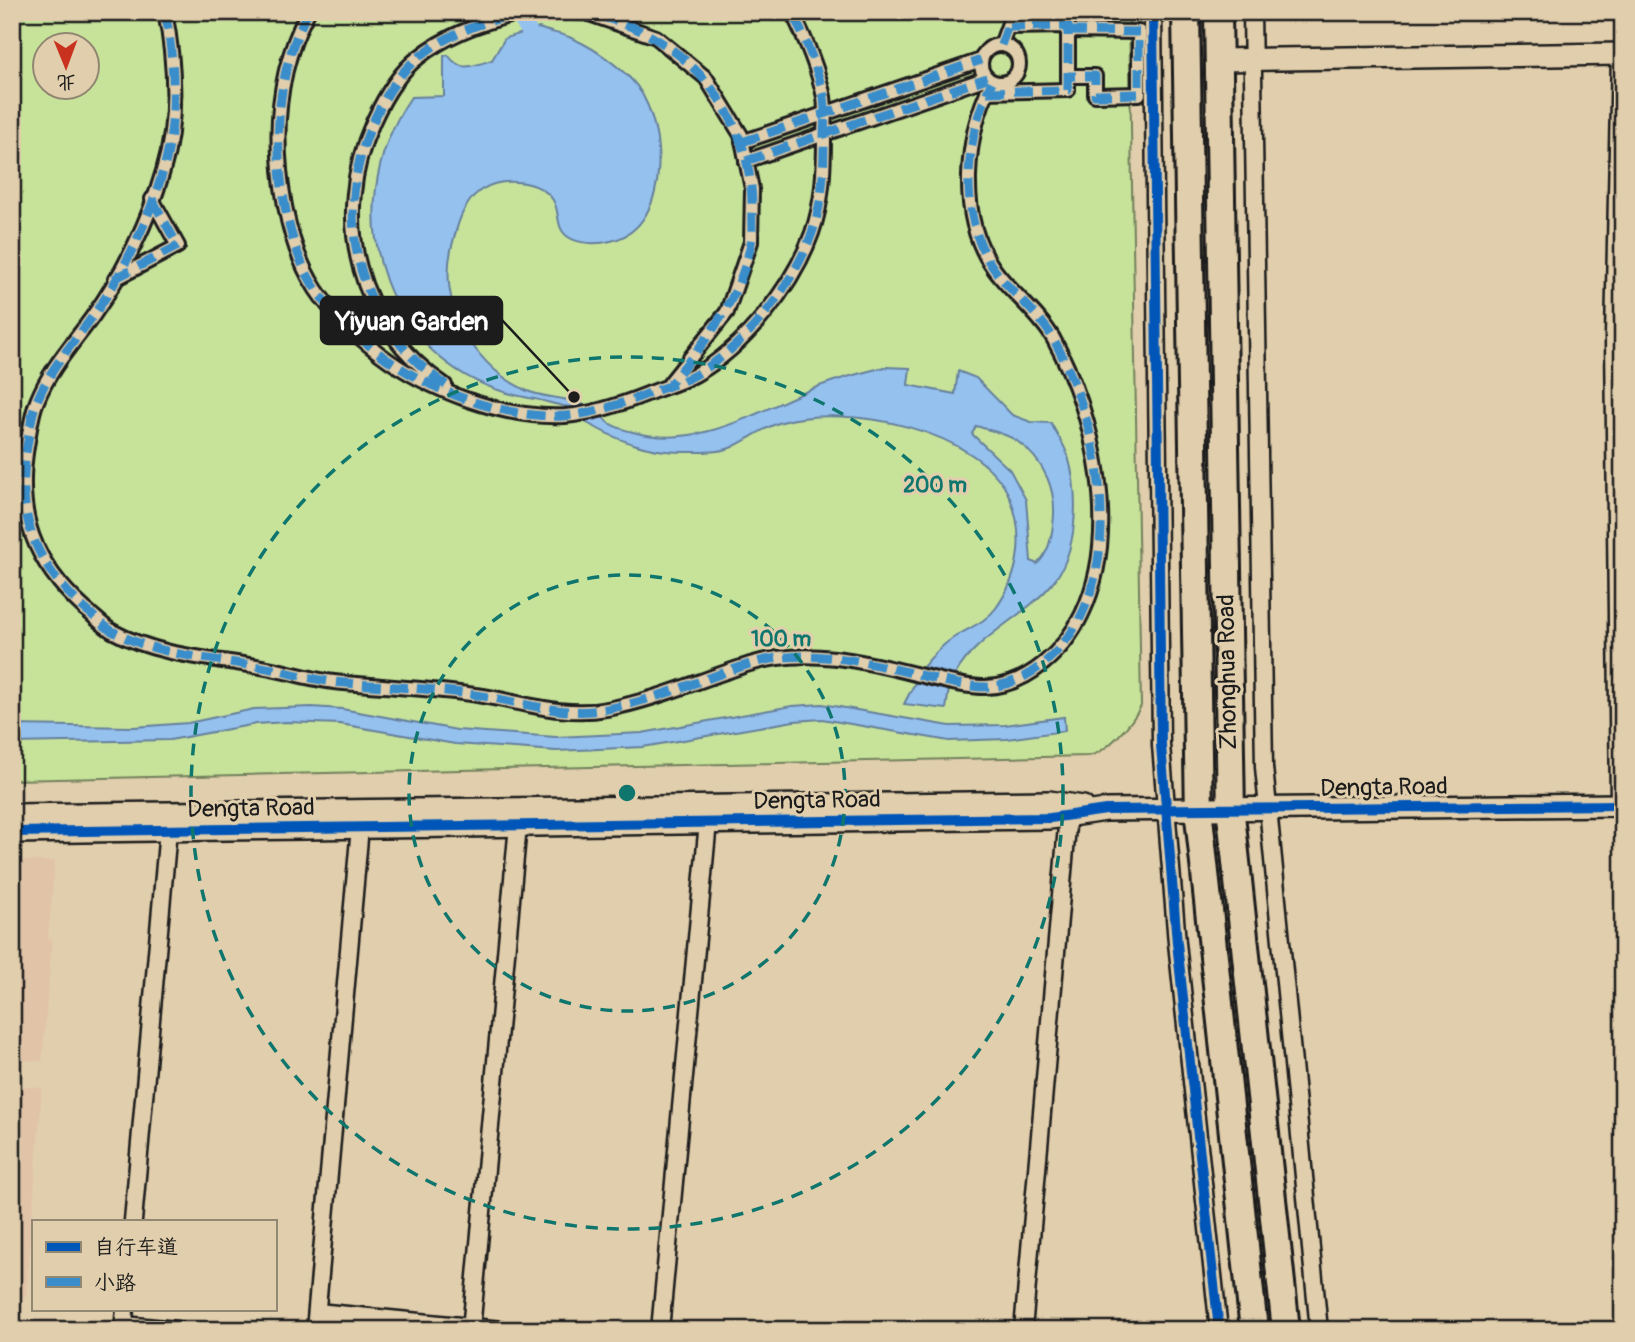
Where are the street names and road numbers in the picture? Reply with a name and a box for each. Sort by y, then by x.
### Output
street label: Zhonghua Road [1212,594,1243,750]
street label: Dengta Road [1320,772,1448,803]
street label: Dengta Road [753,785,881,816]
street label: Dengta Road [187,793,315,824]

